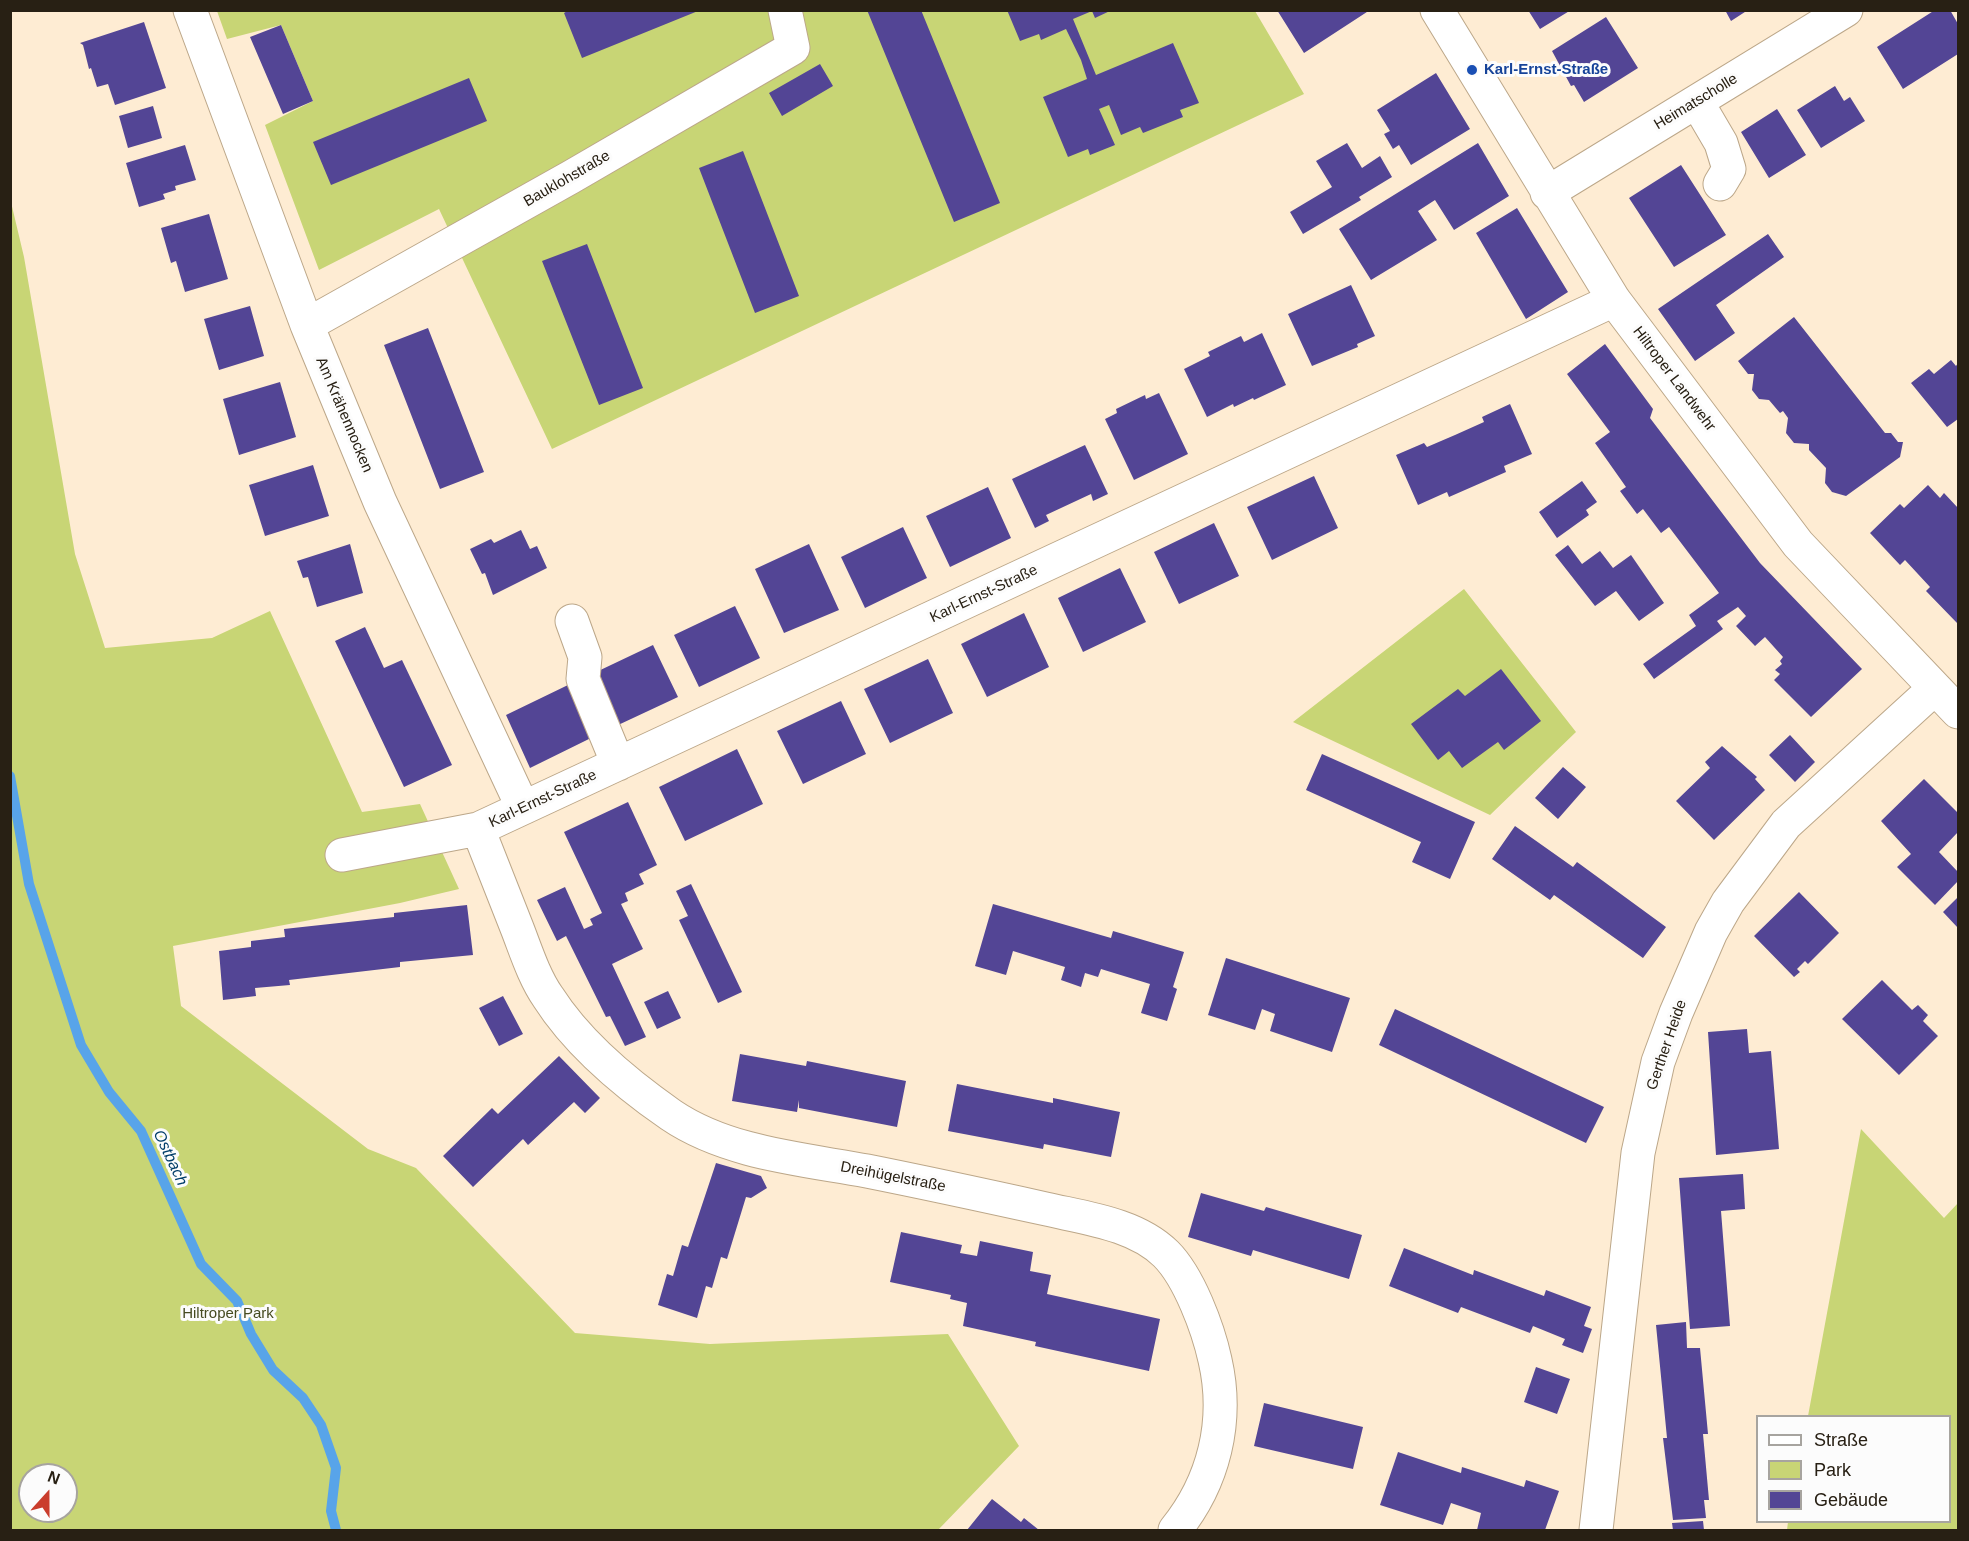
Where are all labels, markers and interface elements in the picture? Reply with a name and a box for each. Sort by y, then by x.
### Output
place label: Karl-Ernst-Straße [1484,61,1608,79]
marker: Karl-Ernst-Straße [1465,63,1479,77]
street label: Heimatscholle [1651,70,1741,134]
street label: Bauklohstraße [521,147,613,211]
street label: Hiltroper Landwehr [1629,323,1719,435]
street label: Am Krähennocken [312,355,376,475]
street label: Karl-Ernst-Straße [927,561,1041,627]
street label: Karl-Ernst-Straße [486,766,600,832]
street label: Gerther Heide [1643,998,1691,1092]
water label: Ostbach [149,1127,191,1189]
street label: Dreihügelstraße [839,1158,947,1196]
park label: Hiltroper Park [182,1305,274,1323]
legend [1756,1415,1951,1523]
text: Straße [1814,1430,1868,1450]
text: Park [1814,1460,1851,1480]
north arrow [18,1463,78,1523]
text: N [45,1468,62,1488]
text: Gebäude [1814,1490,1888,1510]

